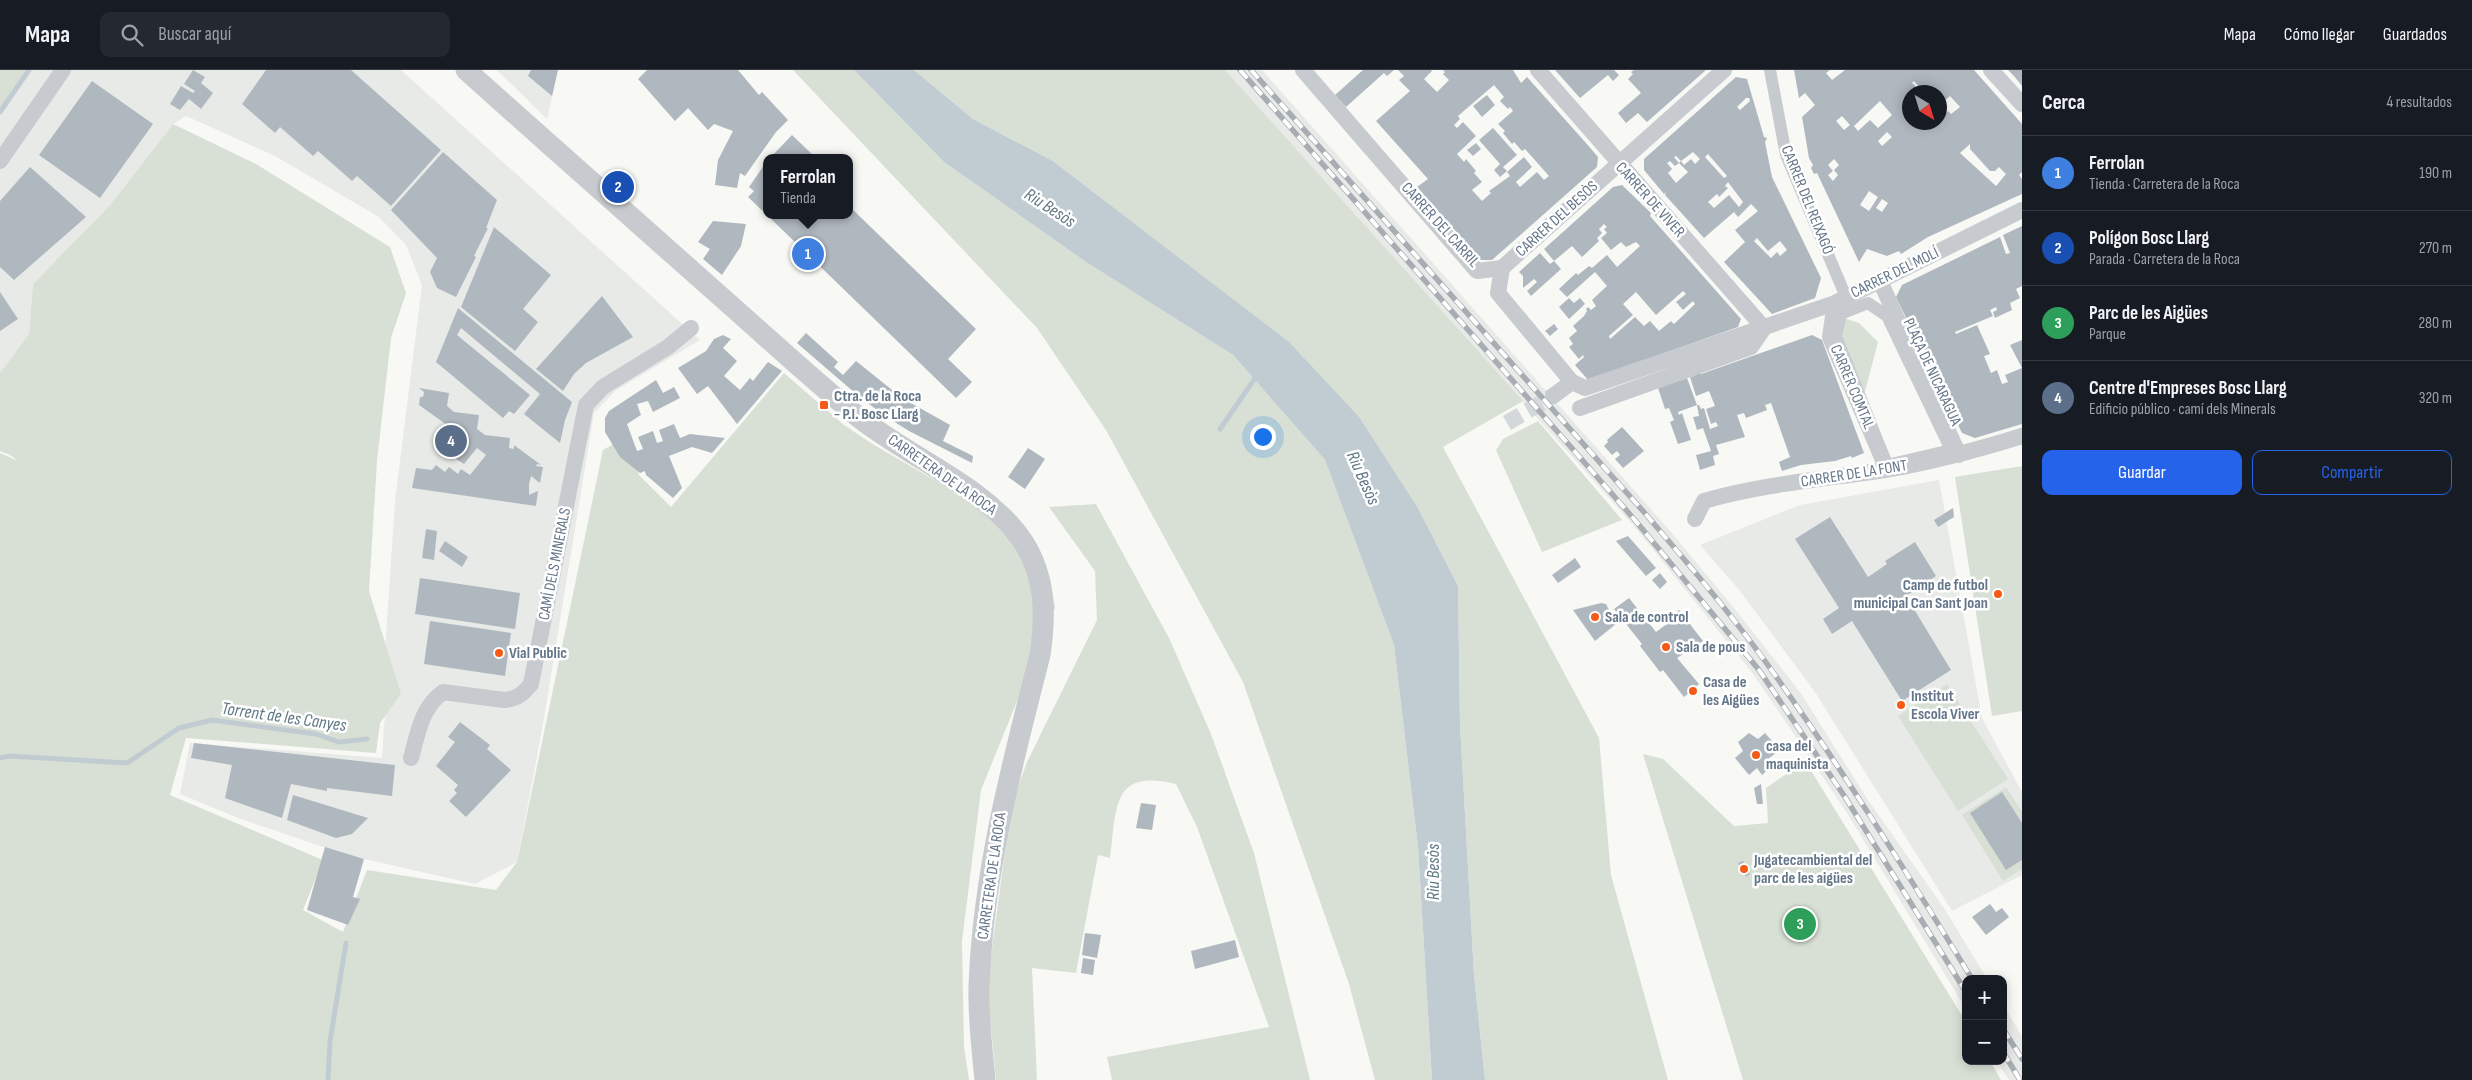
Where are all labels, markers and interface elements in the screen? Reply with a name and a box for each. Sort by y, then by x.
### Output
search box [100,12,450,57]
text: Mapa [25,20,70,49]
icon: search [118,21,146,49]
text: Buscar aquí [158,23,231,46]
text: Mapa [2224,24,2256,45]
text: Cómo llegar [2284,24,2355,45]
text: Guardados [2383,24,2447,45]
north arrow [1902,85,1947,130]
text: Cerca [2042,90,2085,115]
text: 4 resultados [2387,93,2452,112]
street label: CARRER DEL REIXAGÓ [1777,143,1837,257]
text: Ferrolan [2089,152,2145,175]
popup [763,154,853,219]
street label: CARRER DE VIVER [1611,159,1689,241]
text: 1 [2055,164,2061,183]
text: 190 m [2419,164,2452,183]
text: Ferrolan [780,166,836,189]
pin: 2 [602,168,634,206]
text: Tienda · Carretera de la Roca [2089,175,2240,194]
street label: CARRER DEL BESÒS [1512,177,1602,261]
street label: CARRER DEL CARRIL [1397,179,1483,271]
water label: Riu Besòs [1021,184,1080,233]
text: Tienda [780,189,816,208]
text: Polígon Bosc Llarg [2089,227,2209,250]
pin: 1 [792,235,824,273]
text: 2 [2054,239,2062,258]
text: 270 m [2419,239,2452,258]
street label: CARRER DEL MOLÍ [1848,244,1942,302]
text: Parada · Carretera de la Roca [2089,250,2240,269]
text: Parc de les Aigües [2089,302,2208,325]
text: 3 [2054,314,2062,333]
text: 280 m [2418,314,2452,333]
street label: PLAÇA DE NICARAGUA [1899,315,1965,429]
text: Parque [2089,325,2126,344]
street label: CARRER COMTAL [1826,342,1878,432]
text: Centre d'Empreses Bosc Llarg [2089,377,2287,400]
place label: Ctra. de la Roca - P.I. Bosc Llarg [834,387,921,424]
text: 4 [2054,389,2062,408]
text: 320 m [2419,389,2452,408]
marker: Ctra. de la Roca - P.I. Bosc Llarg [818,399,830,411]
text: Edificio público · camí dels Minerals [2089,400,2276,419]
pin: 4 [435,422,467,460]
your location [1250,424,1276,450]
street label: CARRETERA DE LA ROCA [884,431,1000,520]
water label: Riu Besòs [1342,448,1384,509]
button: Guardar [2042,450,2242,495]
button: Compartir [2252,450,2452,495]
street label: CARRER DE LA FONT [1800,456,1909,492]
street label: CAMÍ DELS MINERALS [535,506,575,622]
place label: Camp de futbol municipal Can Sant Joan [1854,576,1988,613]
marker: Camp de futbol municipal Can Sant Joan [1992,588,2004,600]
place label: Sala de control [1605,608,1689,627]
marker: Sala de control [1589,611,1601,623]
place label: Sala de pous [1676,638,1745,657]
marker: Sala de pous [1660,641,1672,653]
place label: Vial Public [509,644,567,663]
marker: Vial Public [493,647,505,659]
place label: Casa de les Aigües [1703,673,1759,710]
marker: Casa de les Aigües [1687,685,1699,697]
place label: Institut Escola Viver [1911,687,1980,724]
water label: Torrent de les Canyes [220,698,348,736]
marker: Institut Escola Viver [1895,699,1907,711]
place label: casa del maquinista [1766,737,1829,774]
marker: casa del maquinista [1750,749,1762,761]
street label: CARRETERA DE LA ROCA [974,811,1010,941]
water label: Riu Besòs [1423,843,1444,900]
place label: Jugatecambiental del parc de les aigües [1753,851,1872,888]
marker: Jugatecambiental del parc de les aigües [1738,863,1750,875]
pin: 3 [1784,905,1816,943]
map controls [1962,975,2007,1065]
button: + [1962,975,2007,1020]
button: − [1962,1020,2007,1065]

